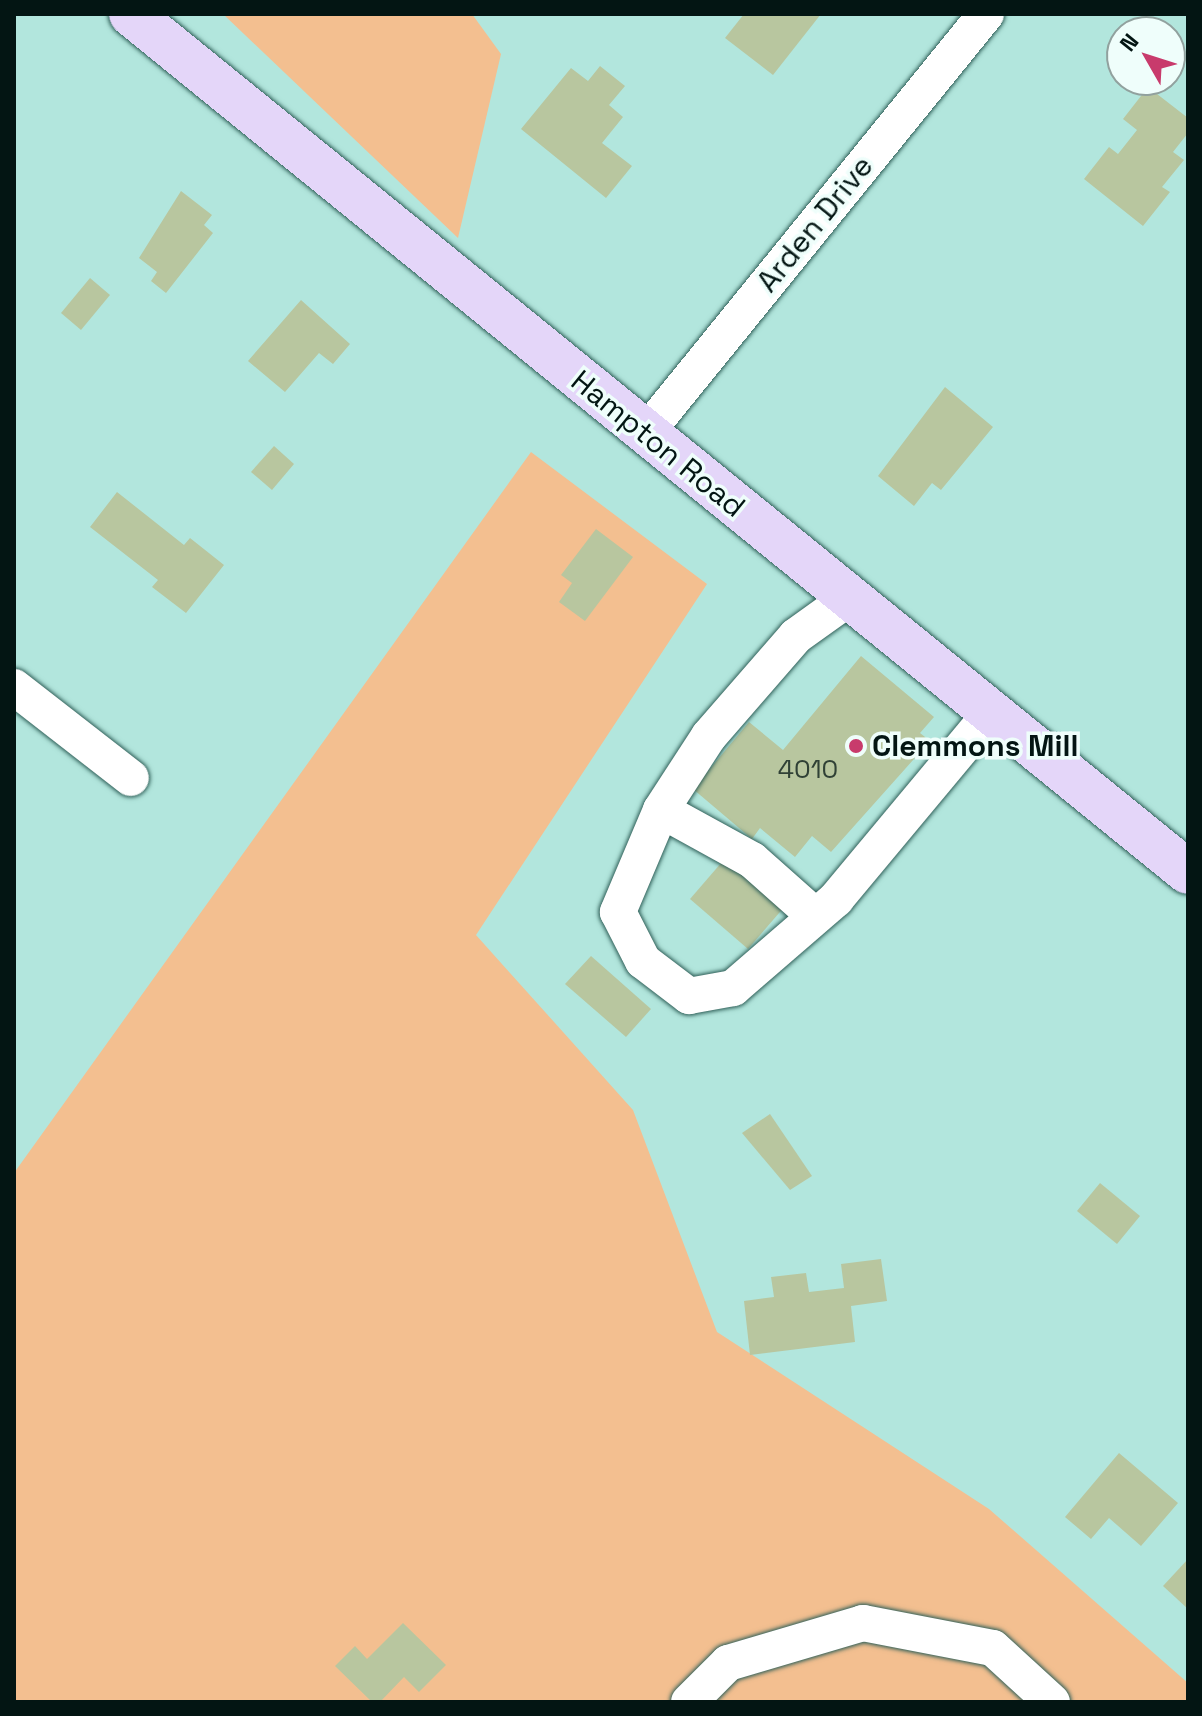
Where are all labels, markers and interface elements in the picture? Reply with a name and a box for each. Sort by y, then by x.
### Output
north arrow [1106,16,1186,96]
text: N [1113,28,1144,57]
street label: Arden Drive [749,149,881,299]
street label: Hampton Road [564,363,752,525]
place label: Clemmons Mill [872,728,1078,764]
marker: Clemmons Mill [847,737,865,755]
house number: 4010 [778,754,838,786]

